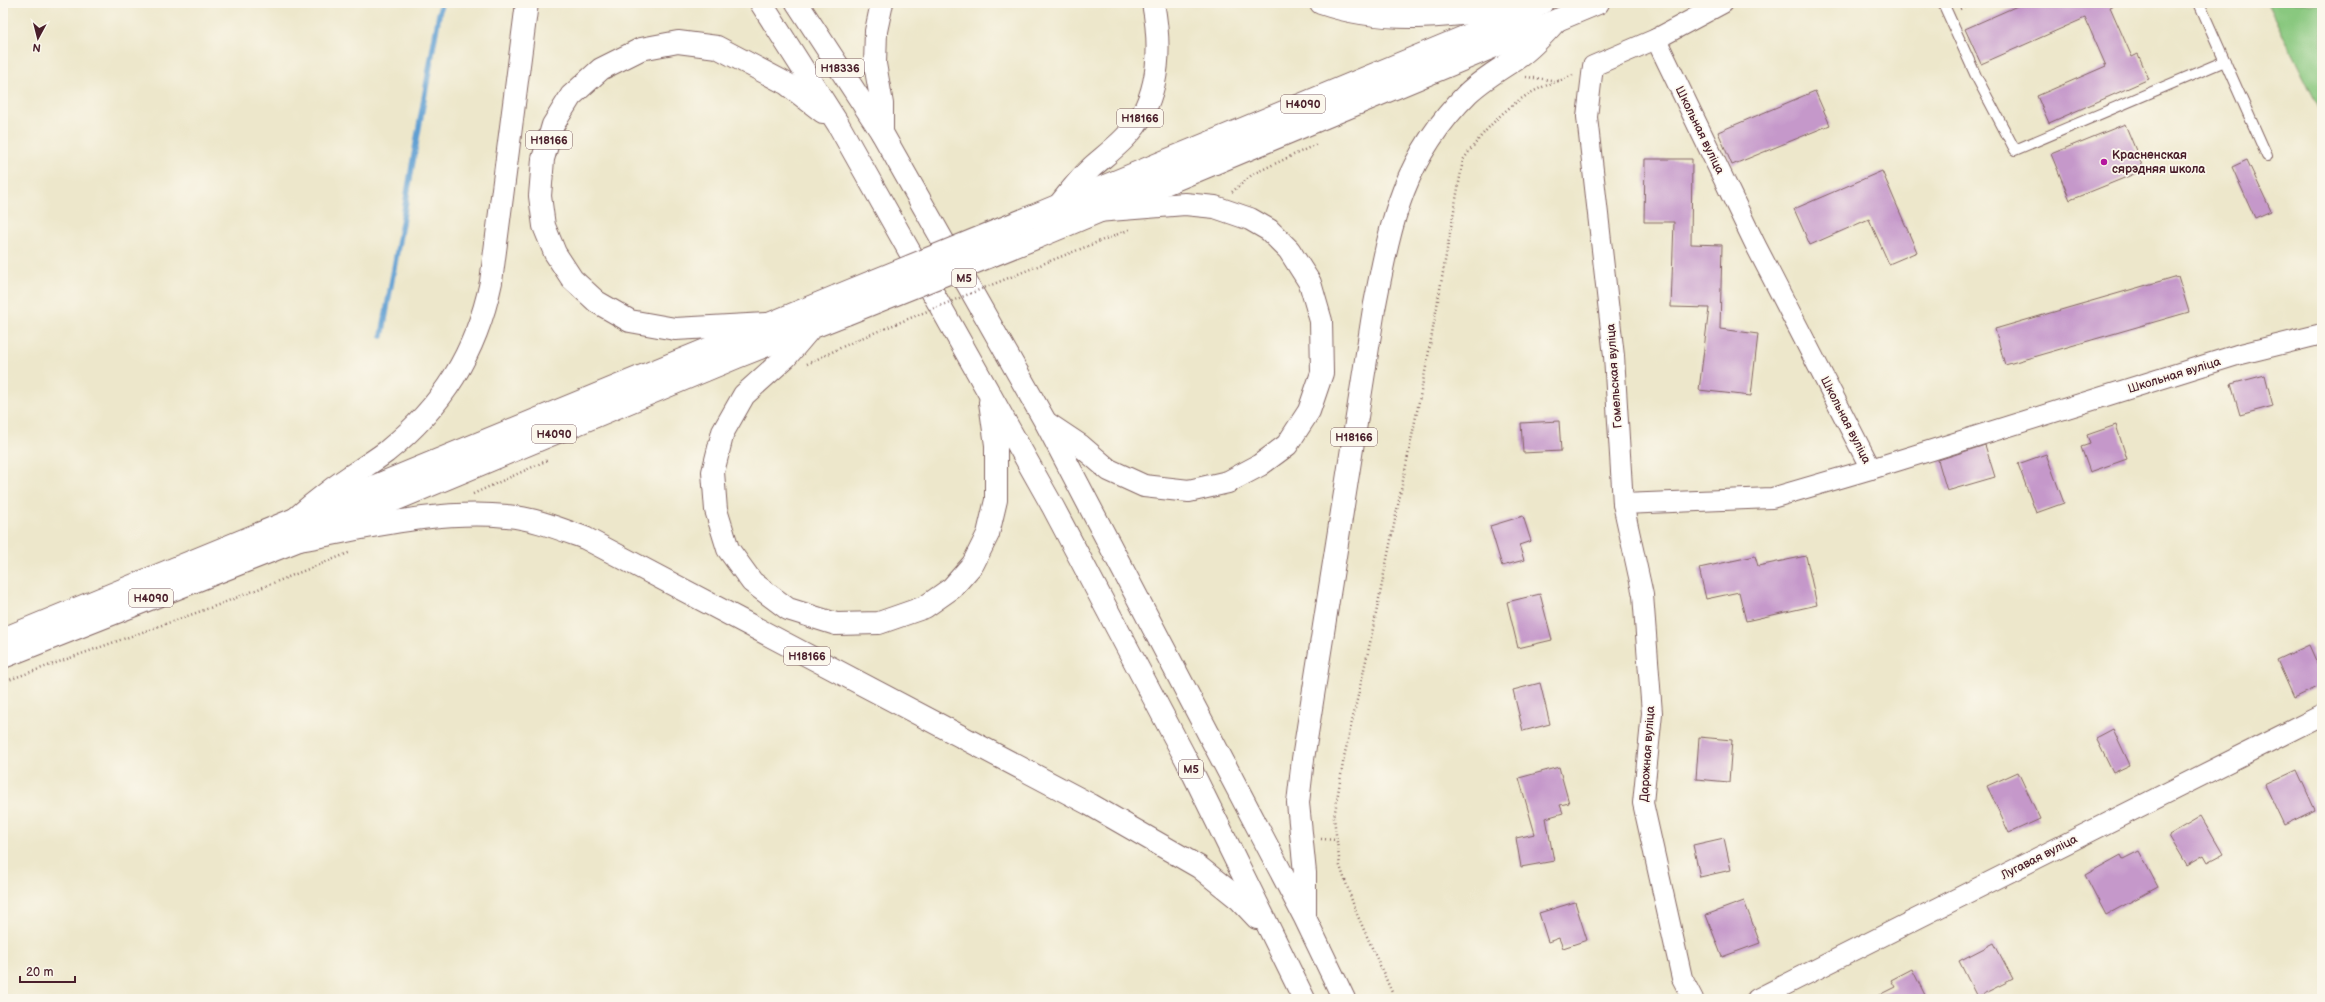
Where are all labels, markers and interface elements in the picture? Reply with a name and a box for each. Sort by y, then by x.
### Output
north arrow [18,18,58,58]
text: N [32,40,42,54]
road number: Н18336 [816,59,864,77]
street label: Школьная вуліца [1672,84,1727,177]
road number: Н4090 [1281,95,1325,113]
road number: Н18166 [1117,109,1163,127]
road number: Н18166 [526,131,572,149]
place label: Красненская сярэдняя школа [2112,148,2206,177]
marker: Красненская сярэдняя школа [2099,157,2109,167]
road number: М5 [952,269,976,287]
street label: Гомельская вуліца [1603,323,1626,429]
street label: Школьная вуліца [2126,354,2222,397]
street label: Школьная вуліца [1817,374,1874,466]
road number: Н4090 [532,425,576,443]
road number: Н18166 [1331,428,1377,446]
road number: Н4090 [129,589,173,607]
road number: Н18166 [784,647,830,665]
street label: Дарожная вуліца [1637,705,1658,803]
road number: М5 [1179,760,1203,778]
street label: Лугавая вуліца [1998,832,2080,884]
scale bar [20,958,75,984]
text: 20 m [26,965,53,980]

